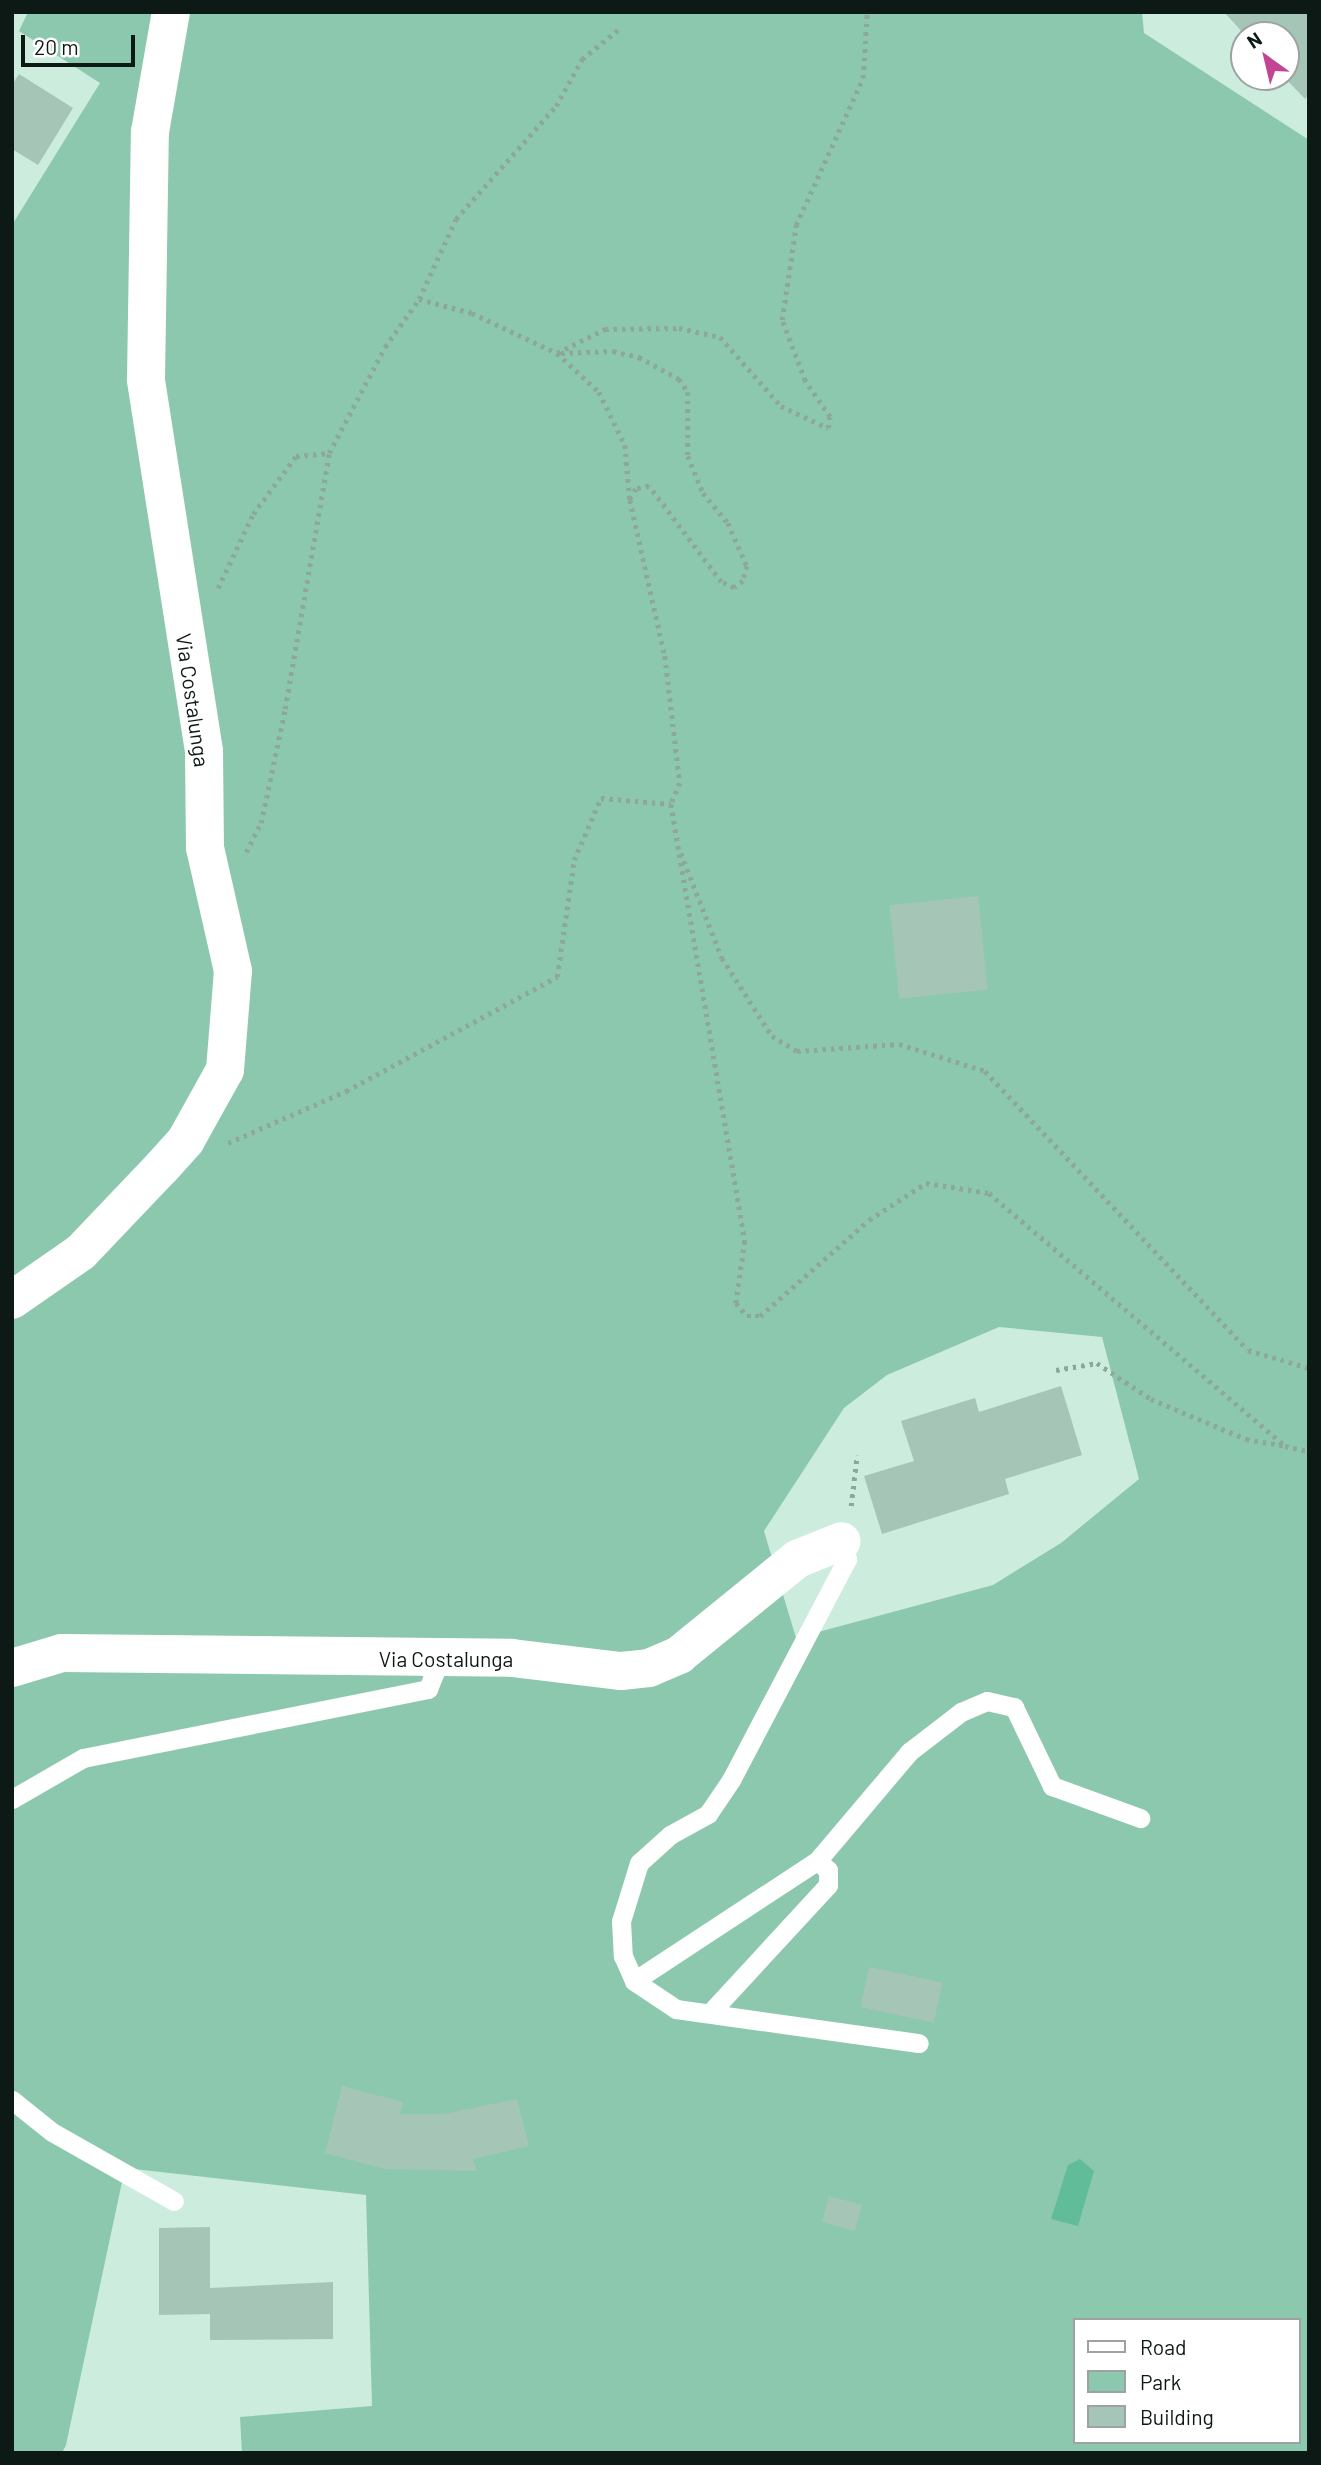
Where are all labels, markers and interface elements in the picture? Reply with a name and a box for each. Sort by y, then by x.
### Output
scale bar [24,21,138,65]
north arrow [1230,21,1300,91]
text: N [1242,27,1266,53]
text: 20 m [34,34,79,59]
street label: Via Costalunga [171,632,215,768]
street label: Via Costalunga [379,1646,513,1672]
legend [1072,2318,1300,2444]
text: Road [1140,2334,1186,2359]
text: Park [1140,2369,1181,2394]
text: Building [1140,2404,1214,2429]

